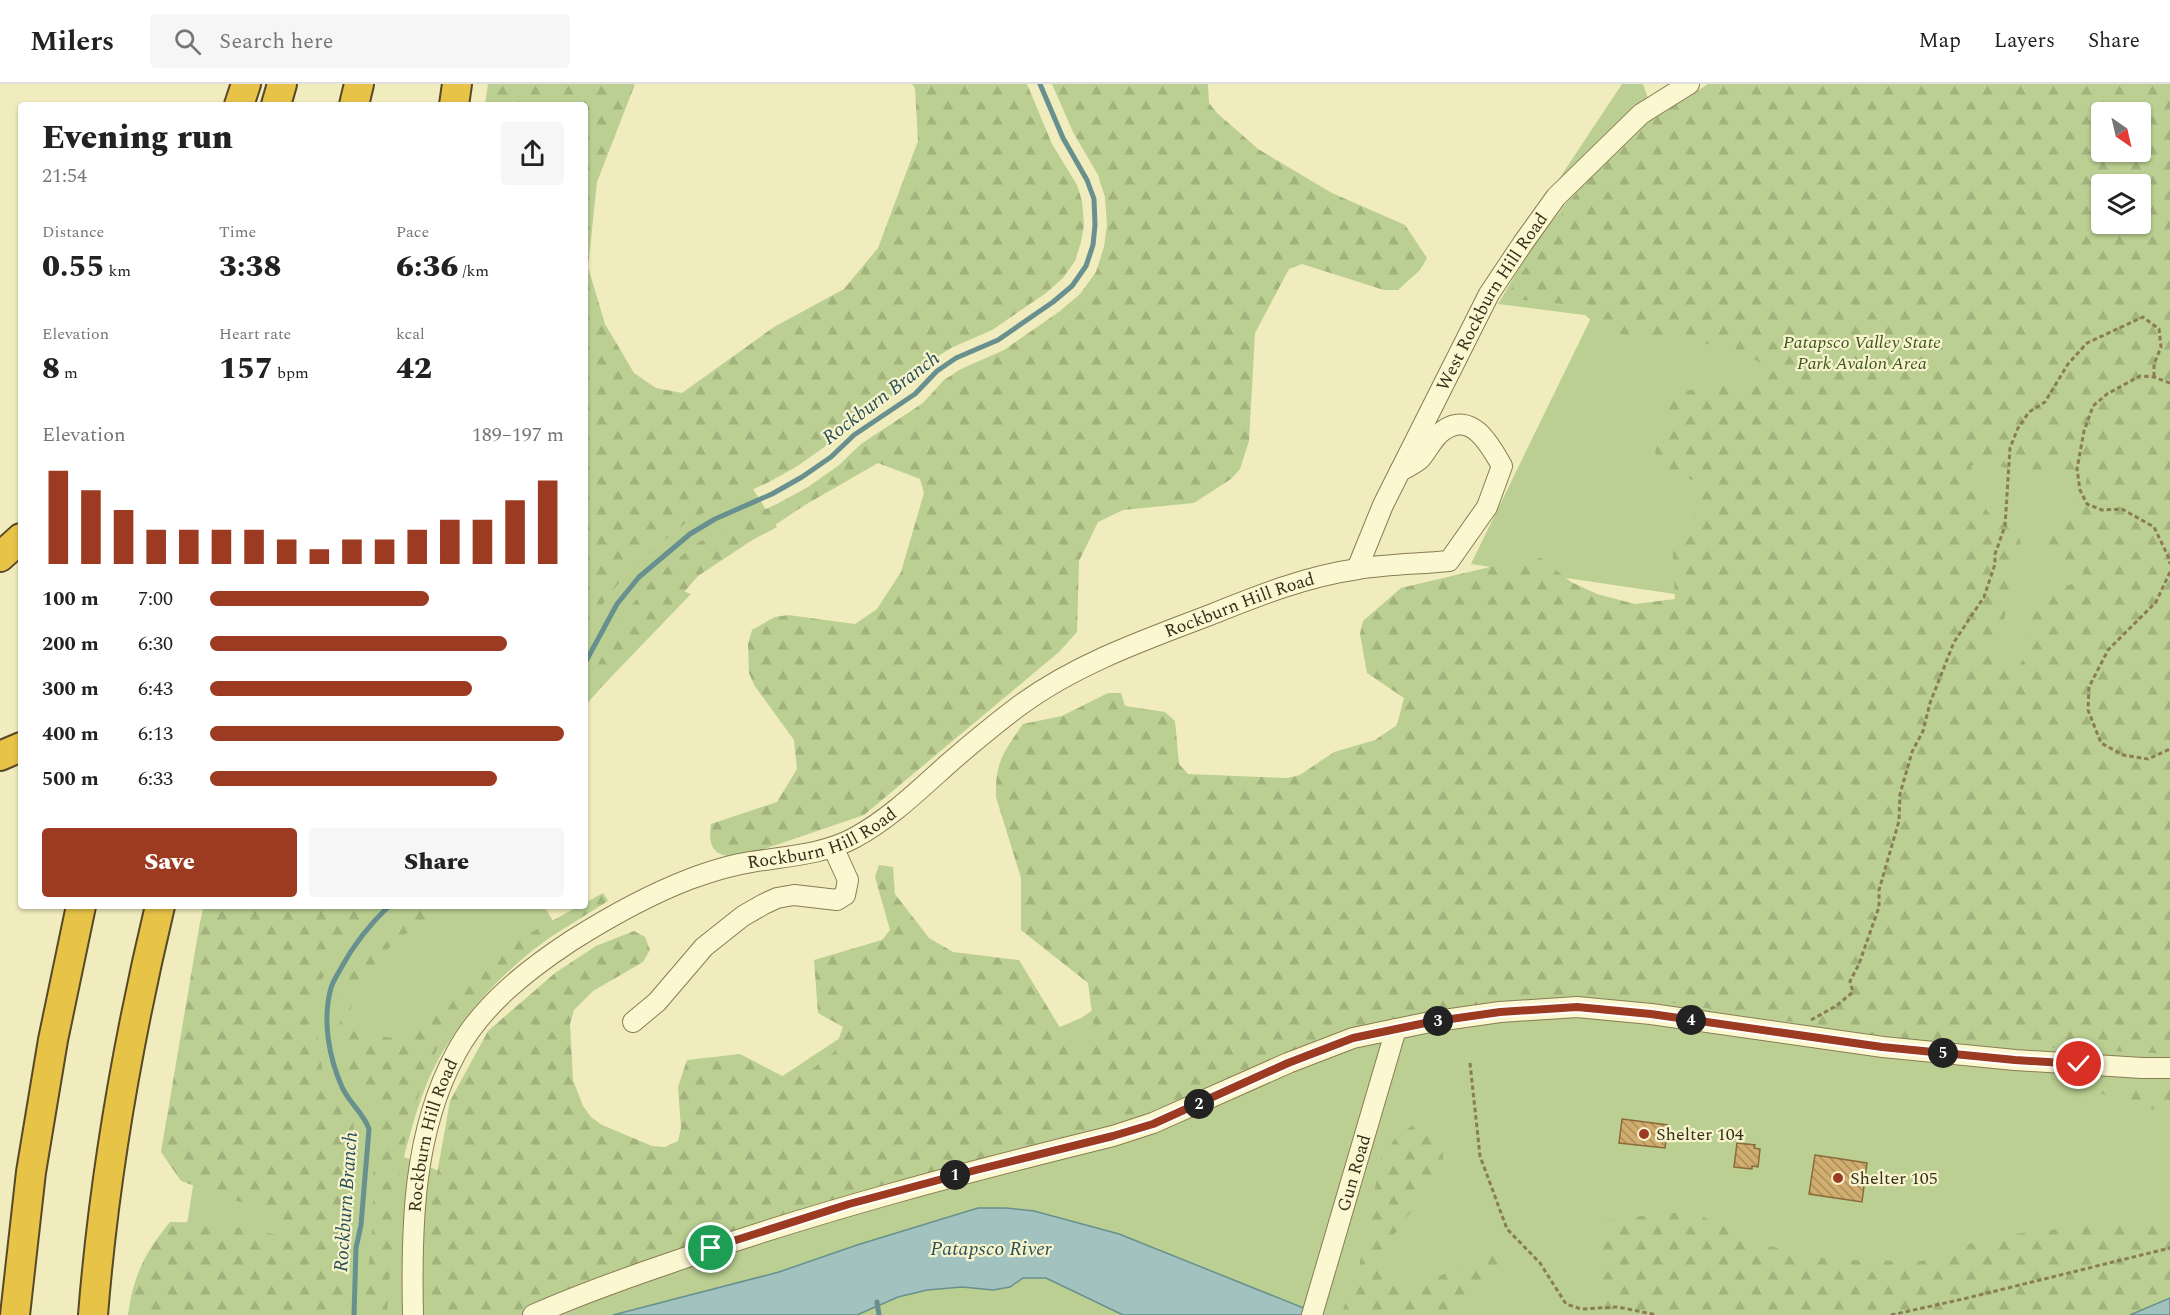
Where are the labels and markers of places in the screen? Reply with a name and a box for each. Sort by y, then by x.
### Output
pin: 4 [1676,1005,1706,1035]
pin: 3 [1423,1006,1453,1036]
pin: 5 [1928,1038,1958,1068]
pin [2053,1038,2104,1089]
pin: 2 [1184,1089,1214,1119]
place label: Shelter 104 [1656,1121,1744,1148]
marker: Shelter 104 [1637,1127,1651,1141]
pin: 1 [940,1160,970,1190]
place label: Shelter 105 [1850,1165,1938,1192]
marker: Shelter 105 [1831,1171,1845,1185]
pin [685,1222,736,1273]

